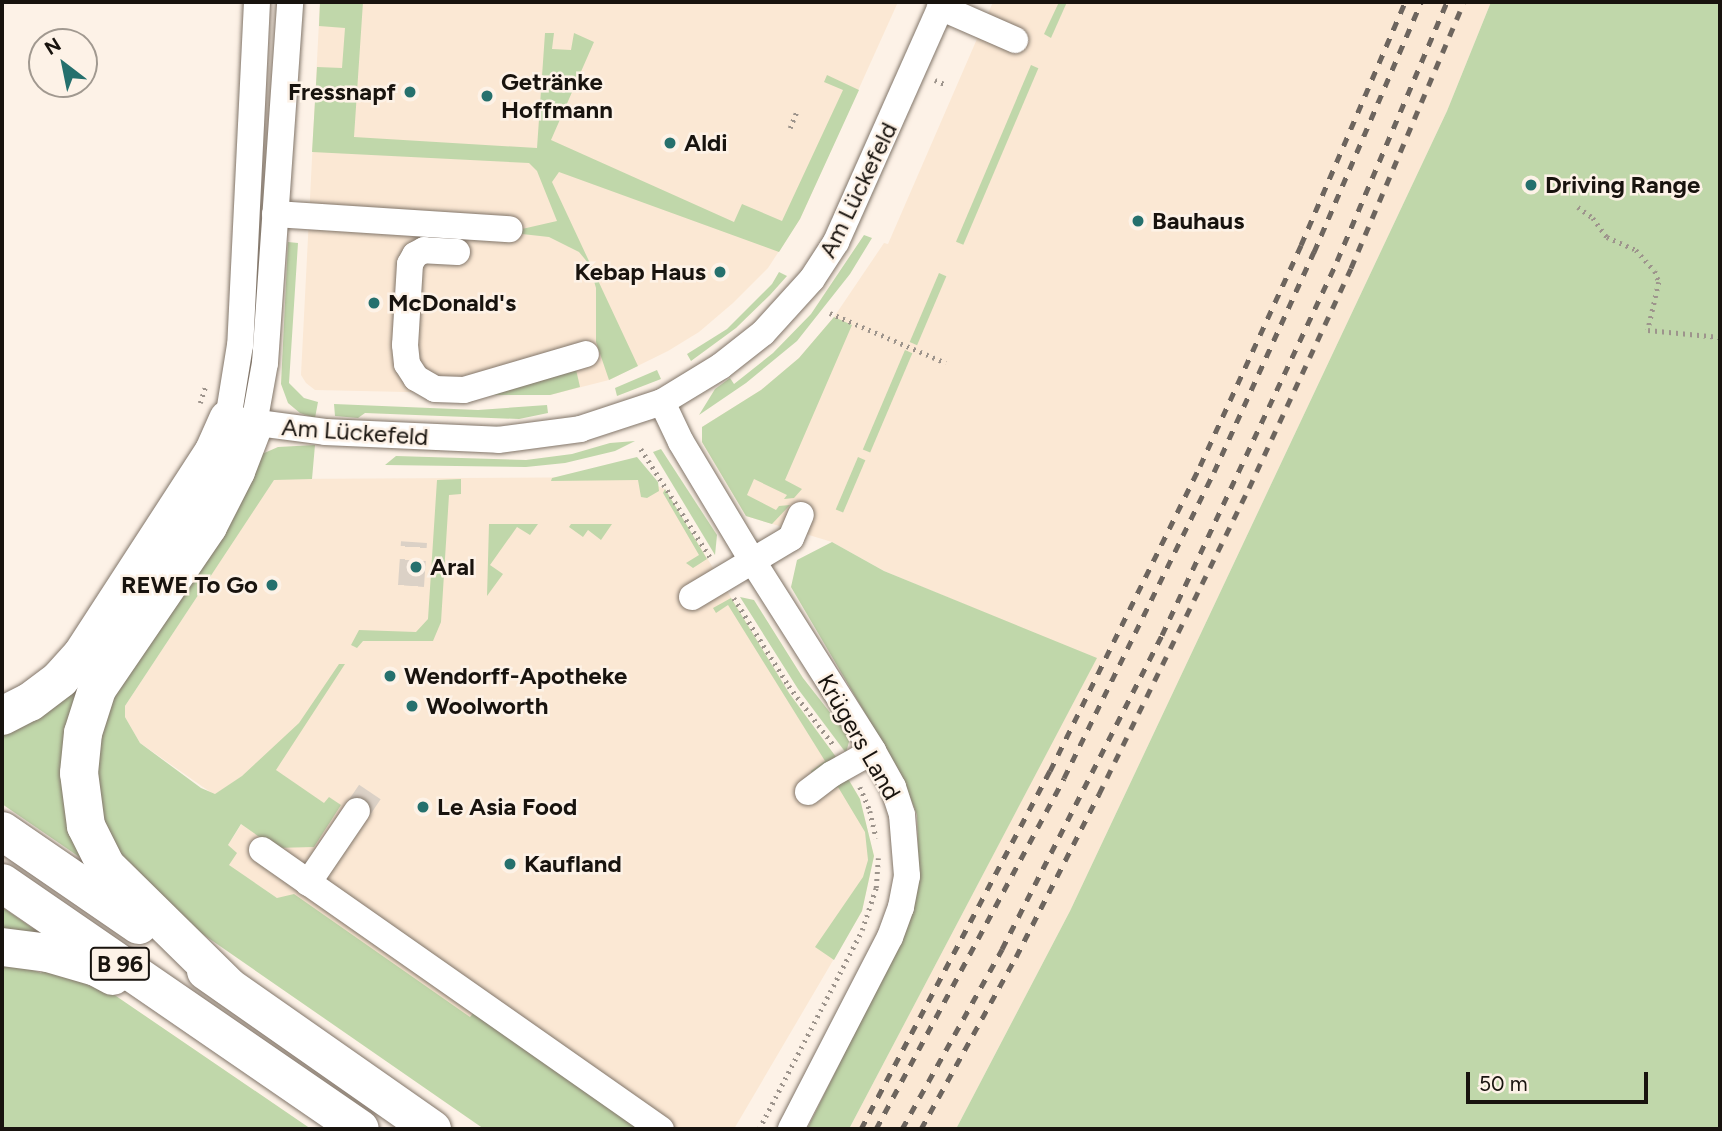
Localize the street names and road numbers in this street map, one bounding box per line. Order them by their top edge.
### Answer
street label: Am Lückefeld [813,118,903,262]
street label: Am Lückefeld [281,413,429,451]
street label: Krügers Land [811,669,907,805]
road number: B 96 [88,945,152,984]

